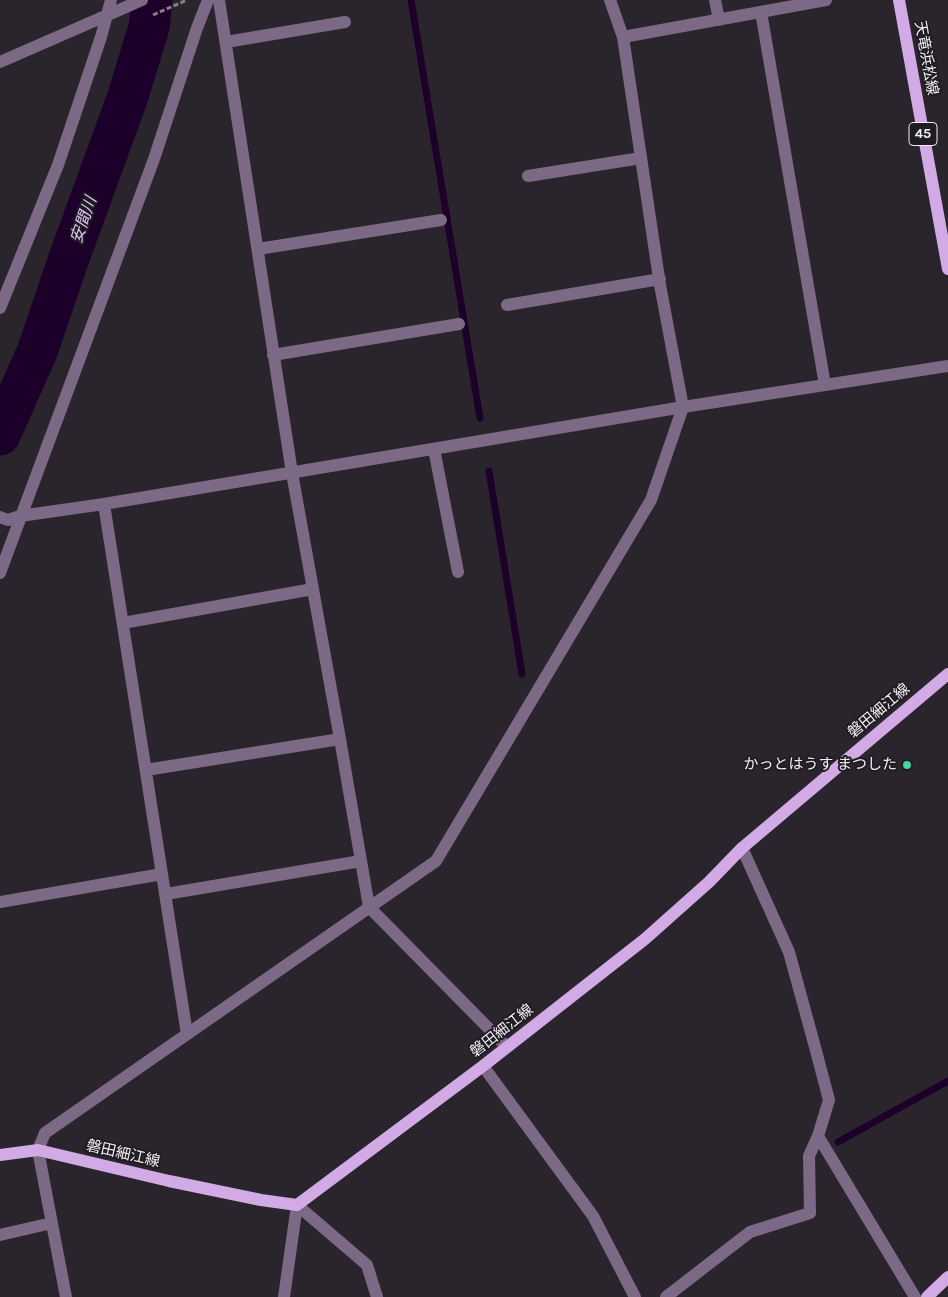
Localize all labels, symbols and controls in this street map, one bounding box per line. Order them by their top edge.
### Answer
street label: 天竜浜松線 [911,20,941,96]
road number: 45 [909,122,937,146]
water label: 安間川 [67,194,101,246]
street label: 磐田細江線 [844,680,914,742]
place label: かっとはうす まつした [743,756,897,774]
marker: かっとはうす まつした [901,759,913,771]
street label: 磐田細江線 [467,1001,537,1061]
street label: 磐田細江線 [84,1137,162,1171]

